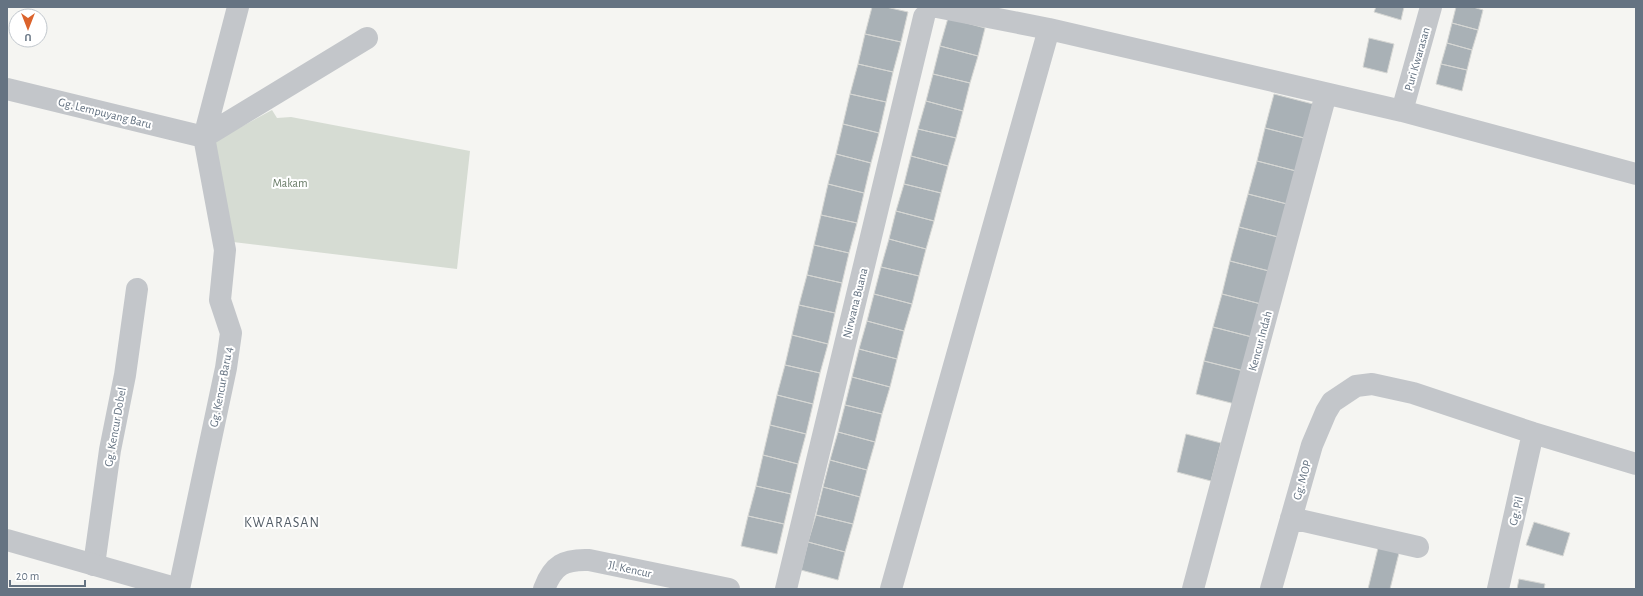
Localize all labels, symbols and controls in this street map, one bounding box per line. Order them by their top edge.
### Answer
north arrow [8,8,48,48]
street label: Puri Kwarasan [1402,26,1432,92]
text: U [24,32,32,43]
street label: Gg. Lempuyang Baru [57,96,153,131]
park label: Makam [272,177,308,189]
street label: Nirwana Buana [840,266,870,339]
street label: Kencur Indah [1246,310,1274,372]
street label: Gg. Kencur Baru 4 [207,346,235,428]
street label: Gg. Kencur Dobel [102,386,128,468]
street label: Gg. MOP [1291,459,1313,501]
street label: Gg. Pil [1507,495,1525,527]
district label: KWARASAN [244,516,320,530]
street label: Jl. Kencur [607,559,653,579]
scale bar [10,562,85,588]
text: 20 m [16,570,39,582]

